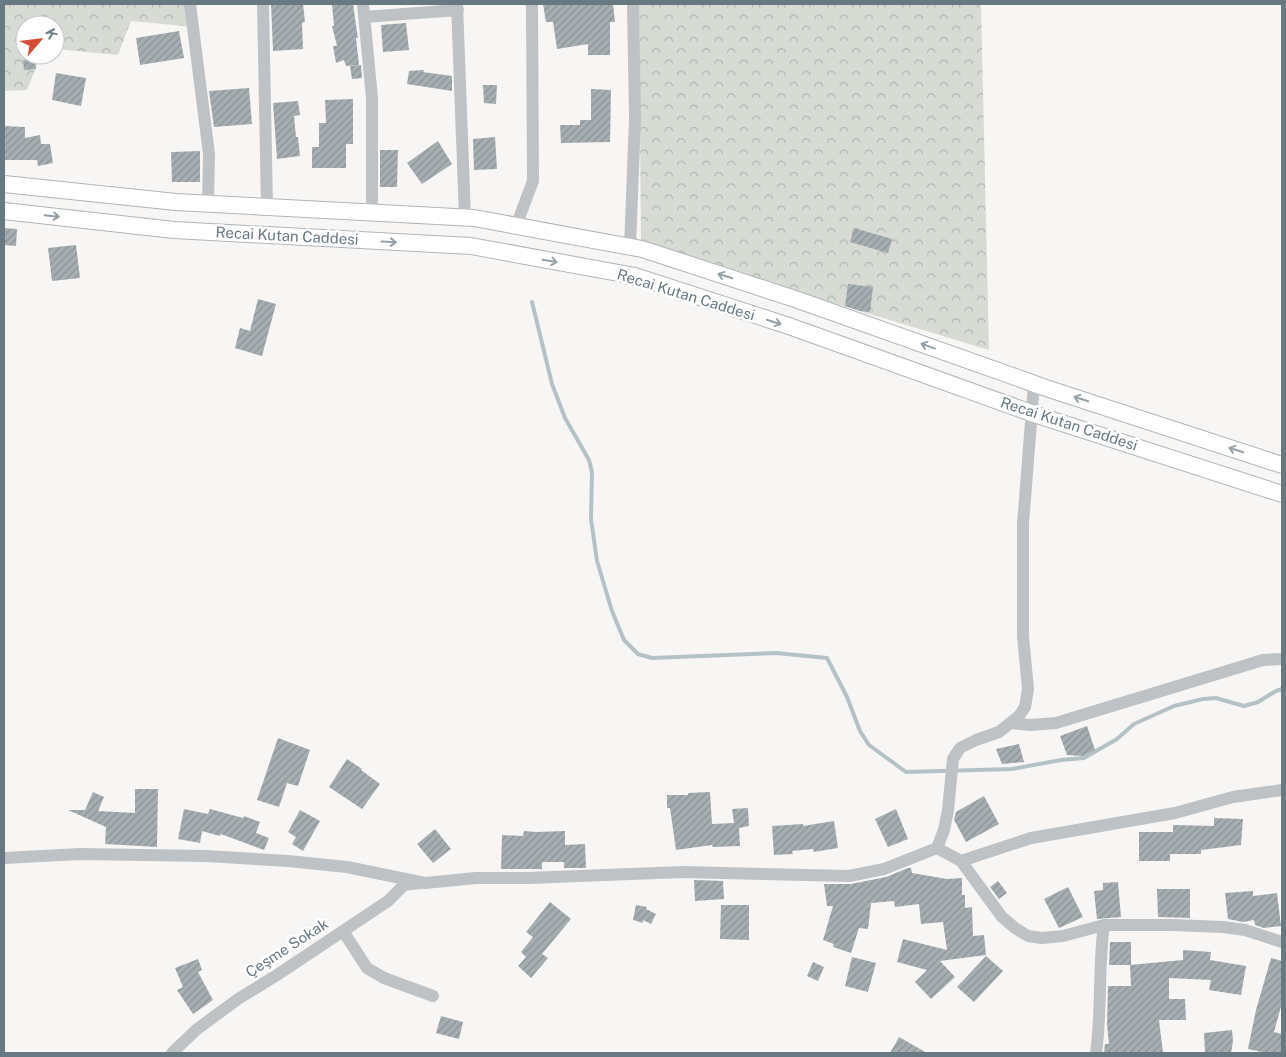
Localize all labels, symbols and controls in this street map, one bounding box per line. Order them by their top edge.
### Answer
north arrow [15,15,65,65]
text: K [42,26,61,42]
one-way arrow [44,211,60,221]
street label: Recai Kutan Caddesi [215,223,359,248]
one-way arrow [380,237,396,246]
one-way arrow [541,256,557,266]
street label: Recai Kutan Caddesi [615,265,757,324]
one-way arrow [717,271,733,280]
one-way arrow [765,317,781,327]
one-way arrow [921,341,936,350]
street label: Recai Kutan Caddesi [998,393,1140,454]
one-way arrow [1074,394,1090,404]
one-way arrow [1228,444,1244,454]
street label: Çeşme Sokak [242,915,331,981]

